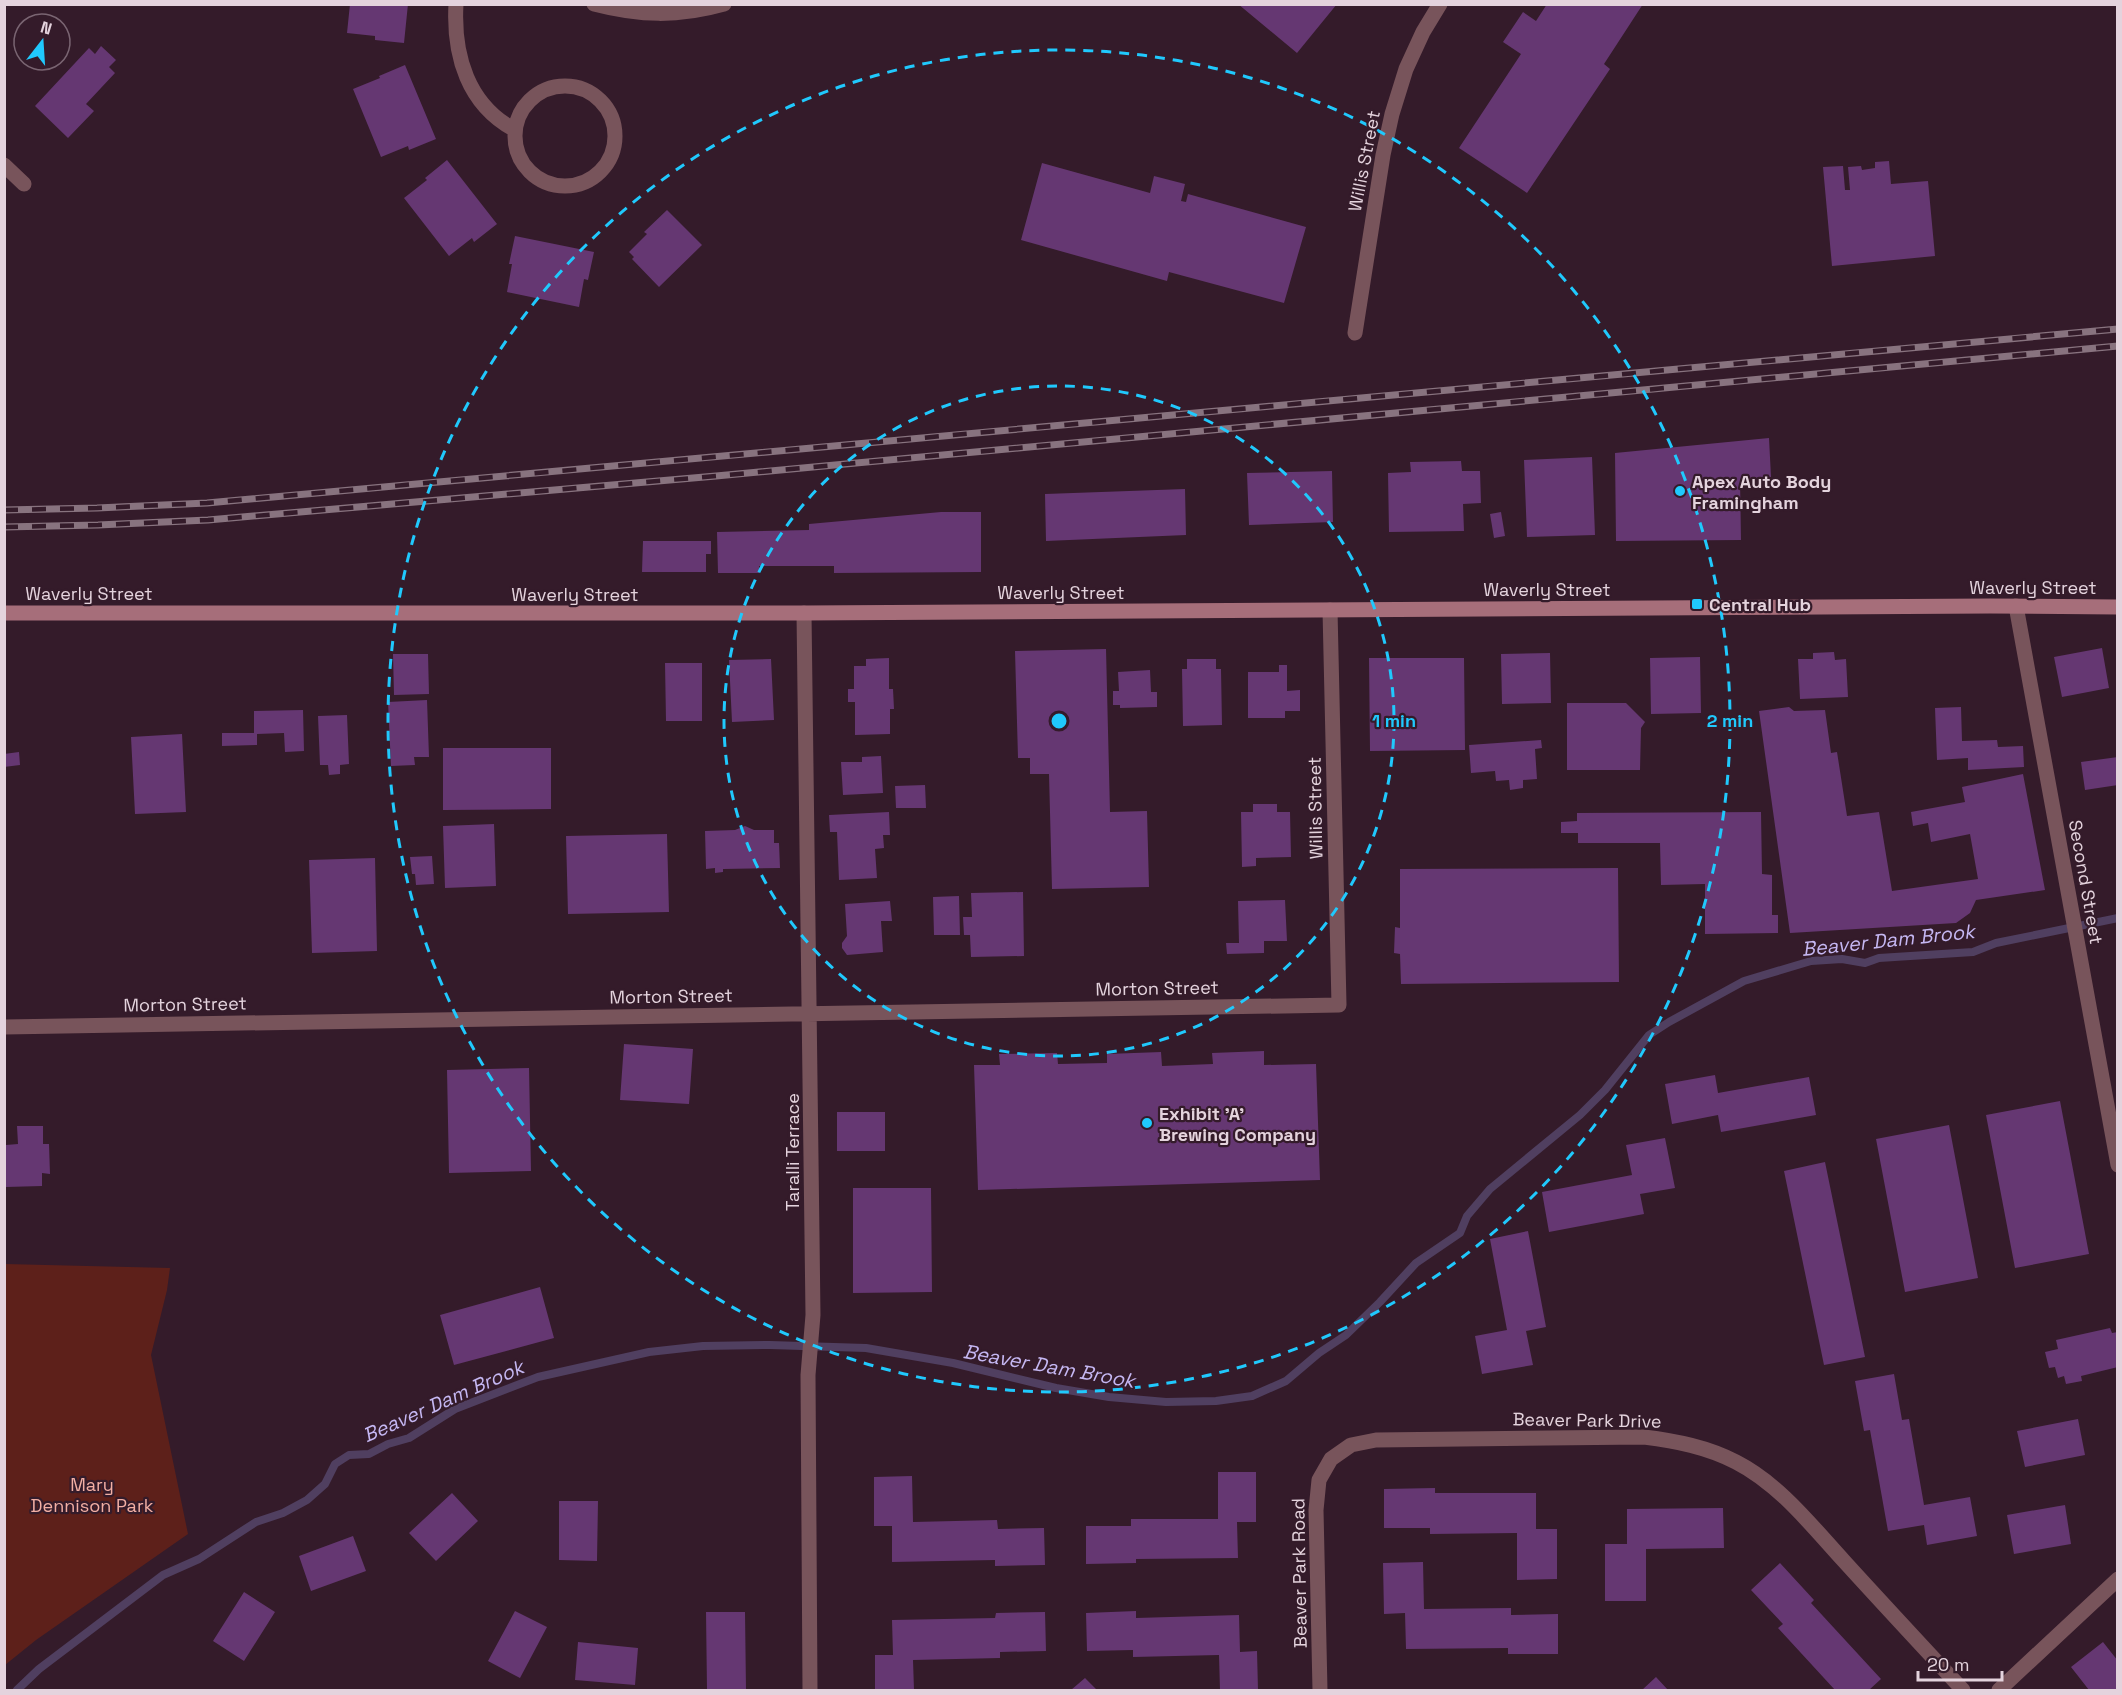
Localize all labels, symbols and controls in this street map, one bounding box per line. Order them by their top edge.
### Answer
north arrow [12,12,72,72]
text: N [38,17,54,40]
street label: Willis Street [1343,108,1385,214]
place label: Apex Auto Body Framingham [1692,470,1831,514]
marker: Apex Auto Body Framingham [1673,484,1687,498]
street label: Waverly Street [1969,576,2097,599]
street label: Waverly Street [1483,578,1611,601]
street label: Waverly Street [997,581,1125,604]
street label: Waverly Street [25,582,153,605]
street label: Waverly Street [511,583,639,606]
place label: Central Hub [1709,593,1811,616]
marker: Central Hub [1690,597,1704,611]
text: 1 min [1372,709,1416,732]
text: 2 min [1707,709,1753,732]
centre of rings [1049,711,1069,731]
street label: Willis Street [1303,757,1327,859]
street label: Second Street [2064,818,2108,946]
water label: Beaver Dam Brook [1800,918,1978,962]
street label: Morton Street [1095,975,1219,1001]
street label: Morton Street [609,983,733,1009]
street label: Morton Street [123,991,247,1017]
street label: Taralli Terrace [781,1093,804,1211]
place label: Exhibit 'A' Brewing Company [1159,1102,1316,1146]
marker: Exhibit 'A' Brewing Company [1140,1116,1154,1130]
water label: Beaver Dam Brook [961,1338,1139,1394]
water label: Beaver Dam Brook [358,1353,530,1448]
street label: Beaver Park Drive [1512,1407,1662,1433]
park label: Mary Dennison Park [31,1473,154,1517]
street label: Beaver Park Road [1286,1498,1312,1648]
scale bar [1918,1644,2002,1682]
text: 20 m [1927,1653,1970,1676]

